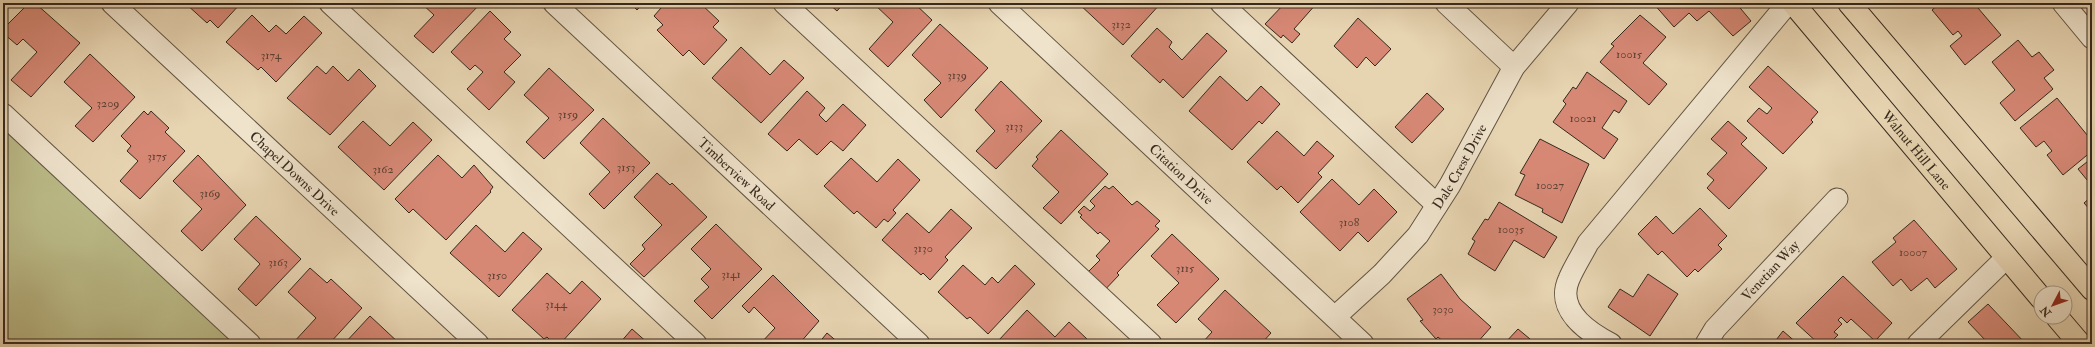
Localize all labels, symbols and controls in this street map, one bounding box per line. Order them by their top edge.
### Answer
house number: 3132 [1111,17,1131,32]
house number: 10015 [1616,47,1643,62]
house number: 3174 [261,48,282,63]
house number: 3139 [947,68,967,83]
house number: 3209 [97,96,120,111]
street label: Walnut Hill Lane [1878,106,1955,193]
house number: 3159 [558,107,578,122]
house number: 10021 [1570,111,1596,126]
house number: 3133 [1005,119,1023,134]
street label: Dale Crest Drive [1428,121,1490,212]
street label: Chapel Downs Drive [246,127,343,219]
street label: Timberview Road [695,134,779,214]
street label: Citation Drive [1146,140,1217,208]
house number: 3175 [147,149,168,164]
house number: 3153 [617,160,635,175]
house number: 3162 [373,162,393,177]
house number: 10027 [1536,178,1565,193]
house number: 3169 [199,186,221,201]
house number: 3108 [1339,215,1360,230]
house number: 10035 [1498,222,1525,237]
street label: Venetian Way [1738,236,1804,304]
house number: 3130 [913,241,933,256]
house number: 10007 [1899,245,1928,260]
house number: 3163 [268,255,288,270]
house number: 3115 [1176,261,1195,276]
house number: 3141 [721,267,741,282]
house number: 3150 [487,268,507,283]
north arrow [2033,285,2073,325]
house number: 3144 [545,297,567,312]
house number: 3030 [1432,302,1454,317]
text: N [2037,302,2055,320]

